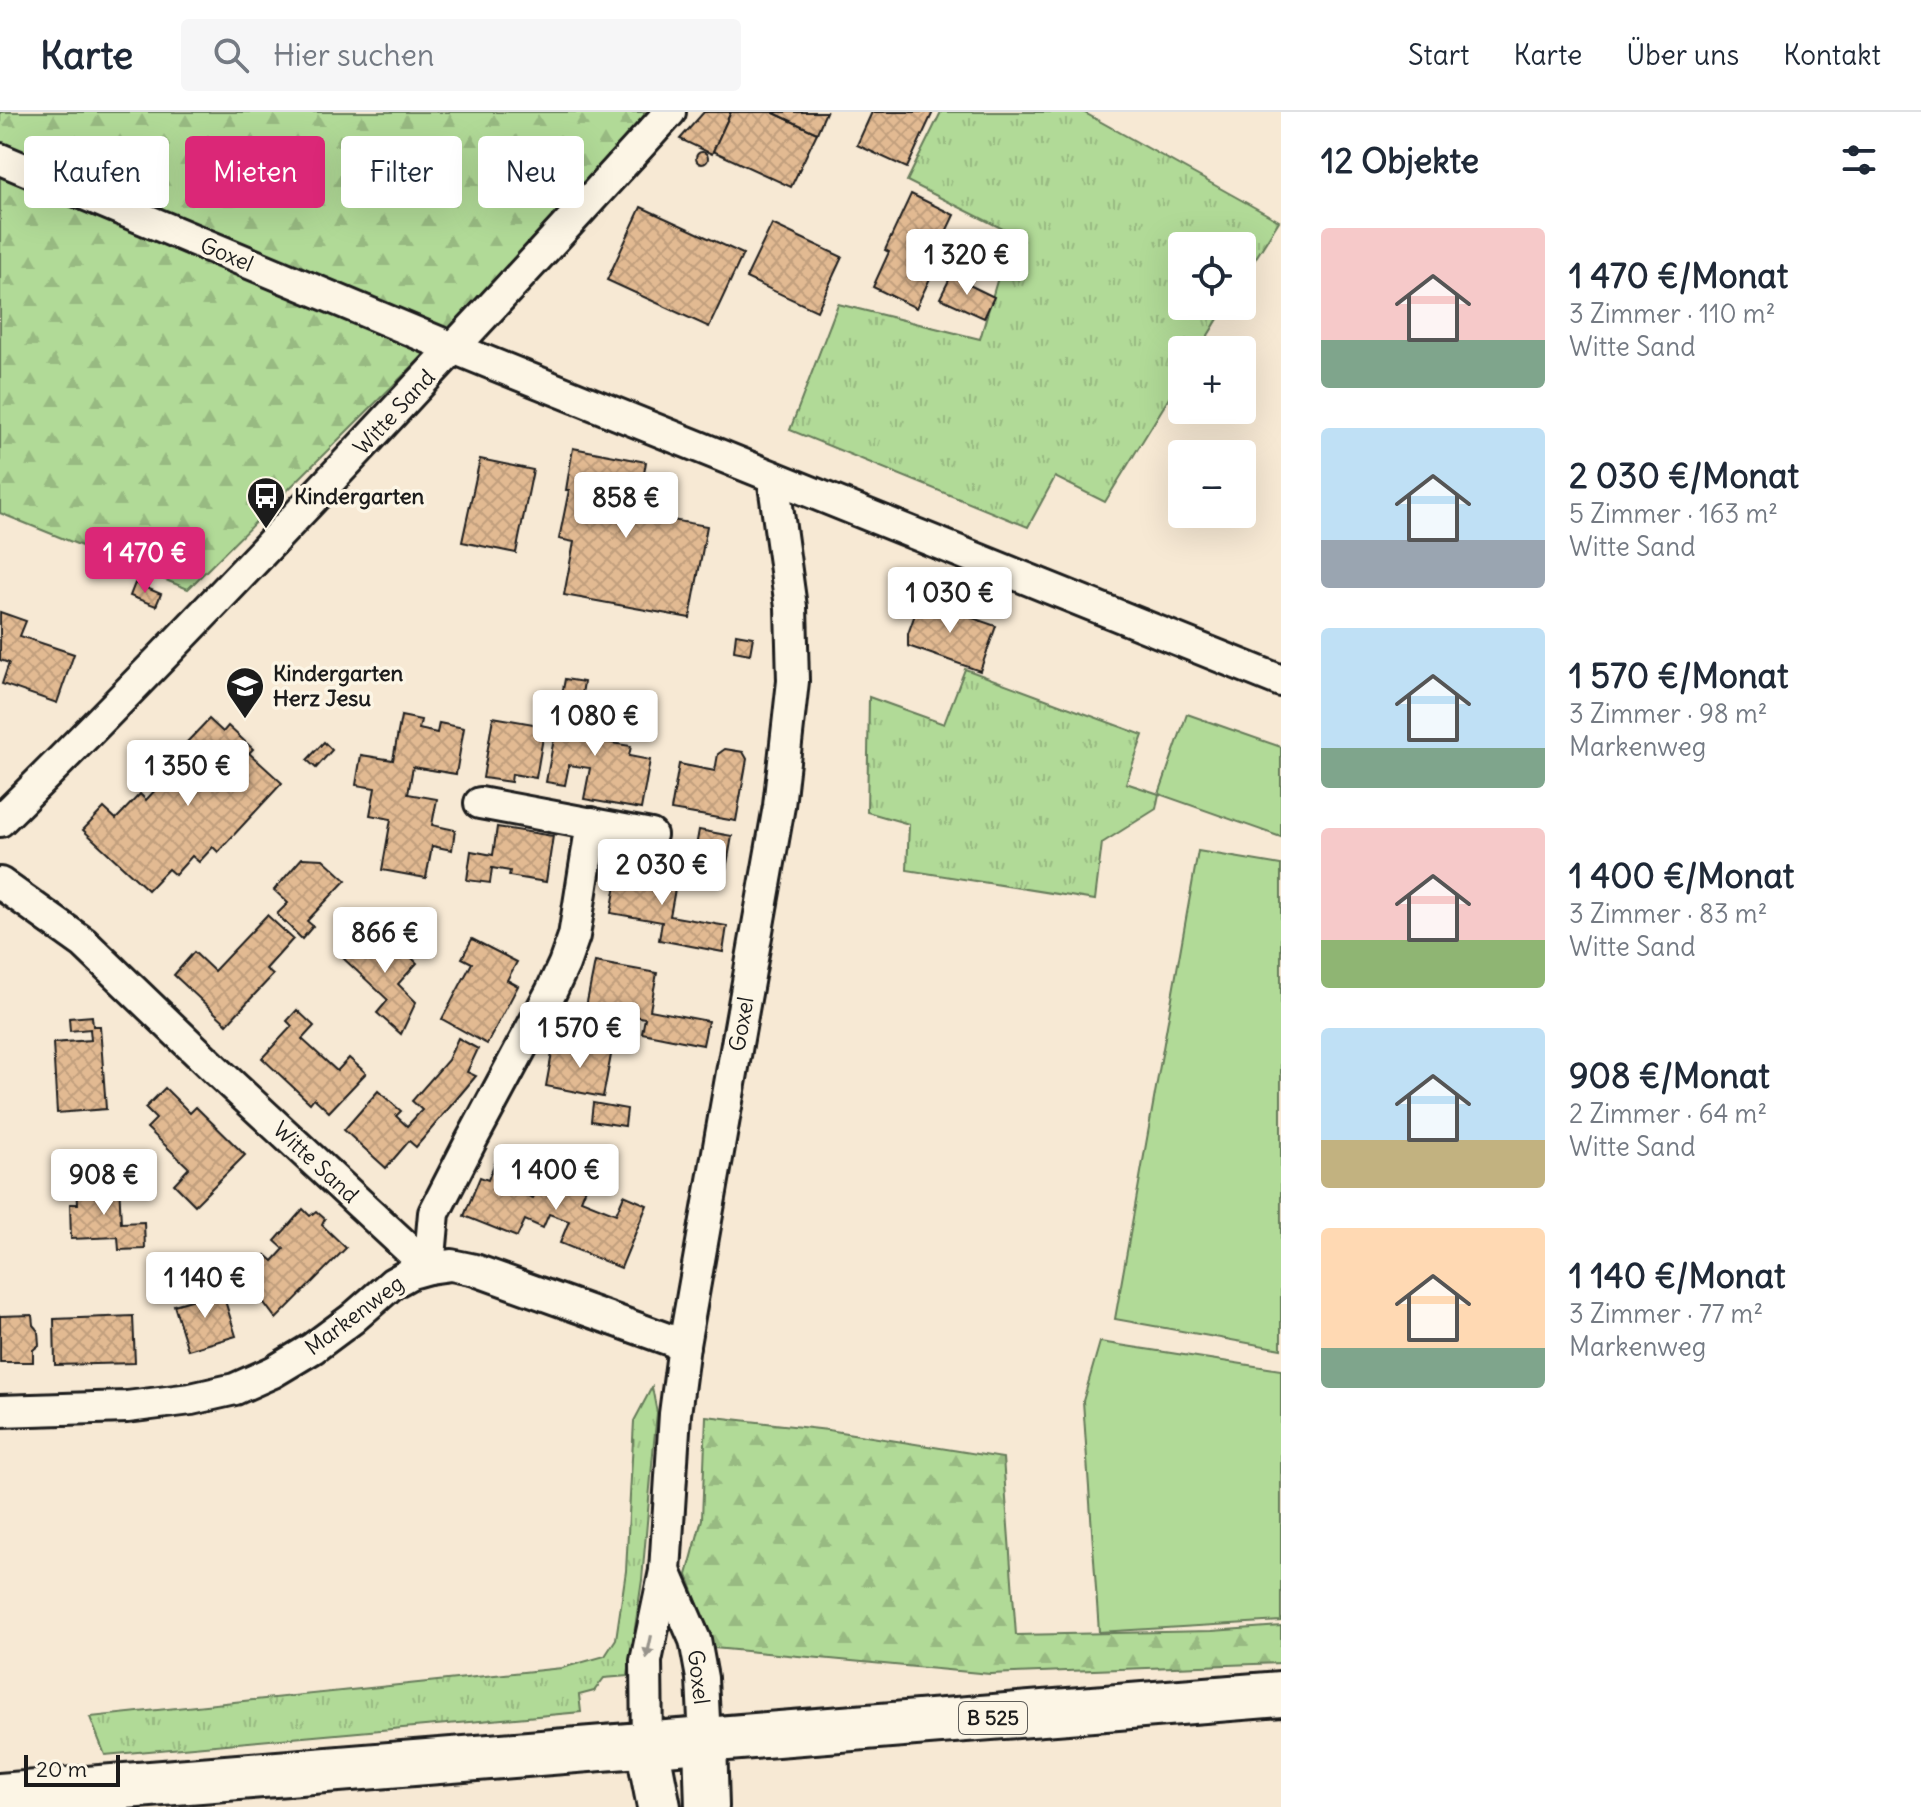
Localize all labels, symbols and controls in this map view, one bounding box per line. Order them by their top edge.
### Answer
search box [181,19,741,91]
text: Karte [40,32,133,79]
icon: search [209,33,253,77]
text: Hier suchen [273,36,434,74]
text: Start [1408,37,1470,73]
text: Karte [1514,37,1582,73]
text: Über uns [1626,37,1739,73]
text: Kontakt [1783,37,1881,73]
chip: Kaufen [24,136,169,208]
chip: Mieten [185,136,325,208]
chip: Filter [341,136,462,208]
chip: Neu [478,136,584,208]
icon: filters [1837,138,1881,182]
text: 12 Objekte [1321,139,1479,182]
pin: 1 320 € [893,229,1041,297]
street label: Goxel [196,230,258,278]
map controls [1168,232,1256,528]
button: locate [1168,232,1256,320]
text: 1 320 € [924,238,1010,271]
text: 1 470 €/Monat [1569,254,1788,297]
icon: home [1385,260,1481,356]
text: 3 Zimmer · 110 m² [1569,297,1775,330]
text: Witte Sand [1569,330,1696,363]
button: + [1168,336,1256,424]
street label: Witte Sand [347,363,441,461]
button: − [1168,440,1256,528]
text: 2 030 €/Monat [1569,454,1799,497]
icon: home [1385,460,1481,556]
pin: 858 € [570,472,682,540]
bus stop icon: Kindergarten [245,475,287,530]
text: 858 € [592,481,660,514]
place label: Kindergarten [294,482,425,510]
text: 5 Zimmer · 163 m² [1569,497,1778,530]
pin: 1 470 € [71,527,219,595]
text: Witte Sand [1569,530,1696,563]
text: 1 470 € [103,536,187,569]
pin: 1 030 € [876,567,1024,635]
text: 1 030 € [906,576,994,609]
text: 1 570 €/Monat [1569,654,1788,697]
place label: Kindergarten Herz Jesu [273,659,404,712]
icon: home [1385,660,1481,756]
school or university icon: Kindergarten Herz Jesu [224,665,266,720]
pin: 1 080 € [521,690,669,758]
text: 3 Zimmer · 98 m² [1569,697,1768,730]
text: 1 080 € [551,699,639,732]
text: Markenweg [1569,730,1706,763]
pin: 1 350 € [114,740,262,808]
text: 1 350 € [145,749,231,782]
pin: 2 030 € [588,839,736,907]
text: 2 030 € [616,848,708,881]
text: 1 400 €/Monat [1569,854,1794,897]
icon: home [1385,860,1481,956]
text: 3 Zimmer · 83 m² [1569,897,1767,930]
pin: 866 € [329,907,441,975]
text: 866 € [351,916,419,949]
text: Witte Sand [1569,930,1696,963]
street label: Goxel [722,995,760,1053]
pin: 1 570 € [506,1002,654,1070]
text: 1 570 € [538,1011,622,1044]
text: 908 €/Monat [1569,1054,1770,1097]
icon: home [1385,1060,1481,1156]
text: 2 Zimmer · 64 m² [1569,1097,1767,1130]
street label: Witte Sand [267,1115,365,1209]
text: Witte Sand [1569,1130,1696,1163]
pin: 1 400 € [482,1144,630,1212]
pin: 908 € [48,1149,160,1217]
text: 1 400 € [512,1153,600,1186]
text: 908 € [69,1158,139,1191]
pin: 1 140 € [131,1252,279,1320]
text: 1 140 €/Monat [1569,1254,1785,1297]
icon: home [1385,1260,1481,1356]
text: 1 140 € [164,1261,246,1294]
street label: Markenweg [299,1269,409,1361]
text: 3 Zimmer · 77 m² [1569,1297,1763,1330]
text: Markenweg [1569,1330,1706,1363]
one-way arrow [642,1635,655,1660]
street label: Goxel [682,1648,716,1706]
road number: B 525 [959,1702,1027,1734]
scale bar [24,1751,120,1787]
text: 20 m [36,1755,87,1783]

